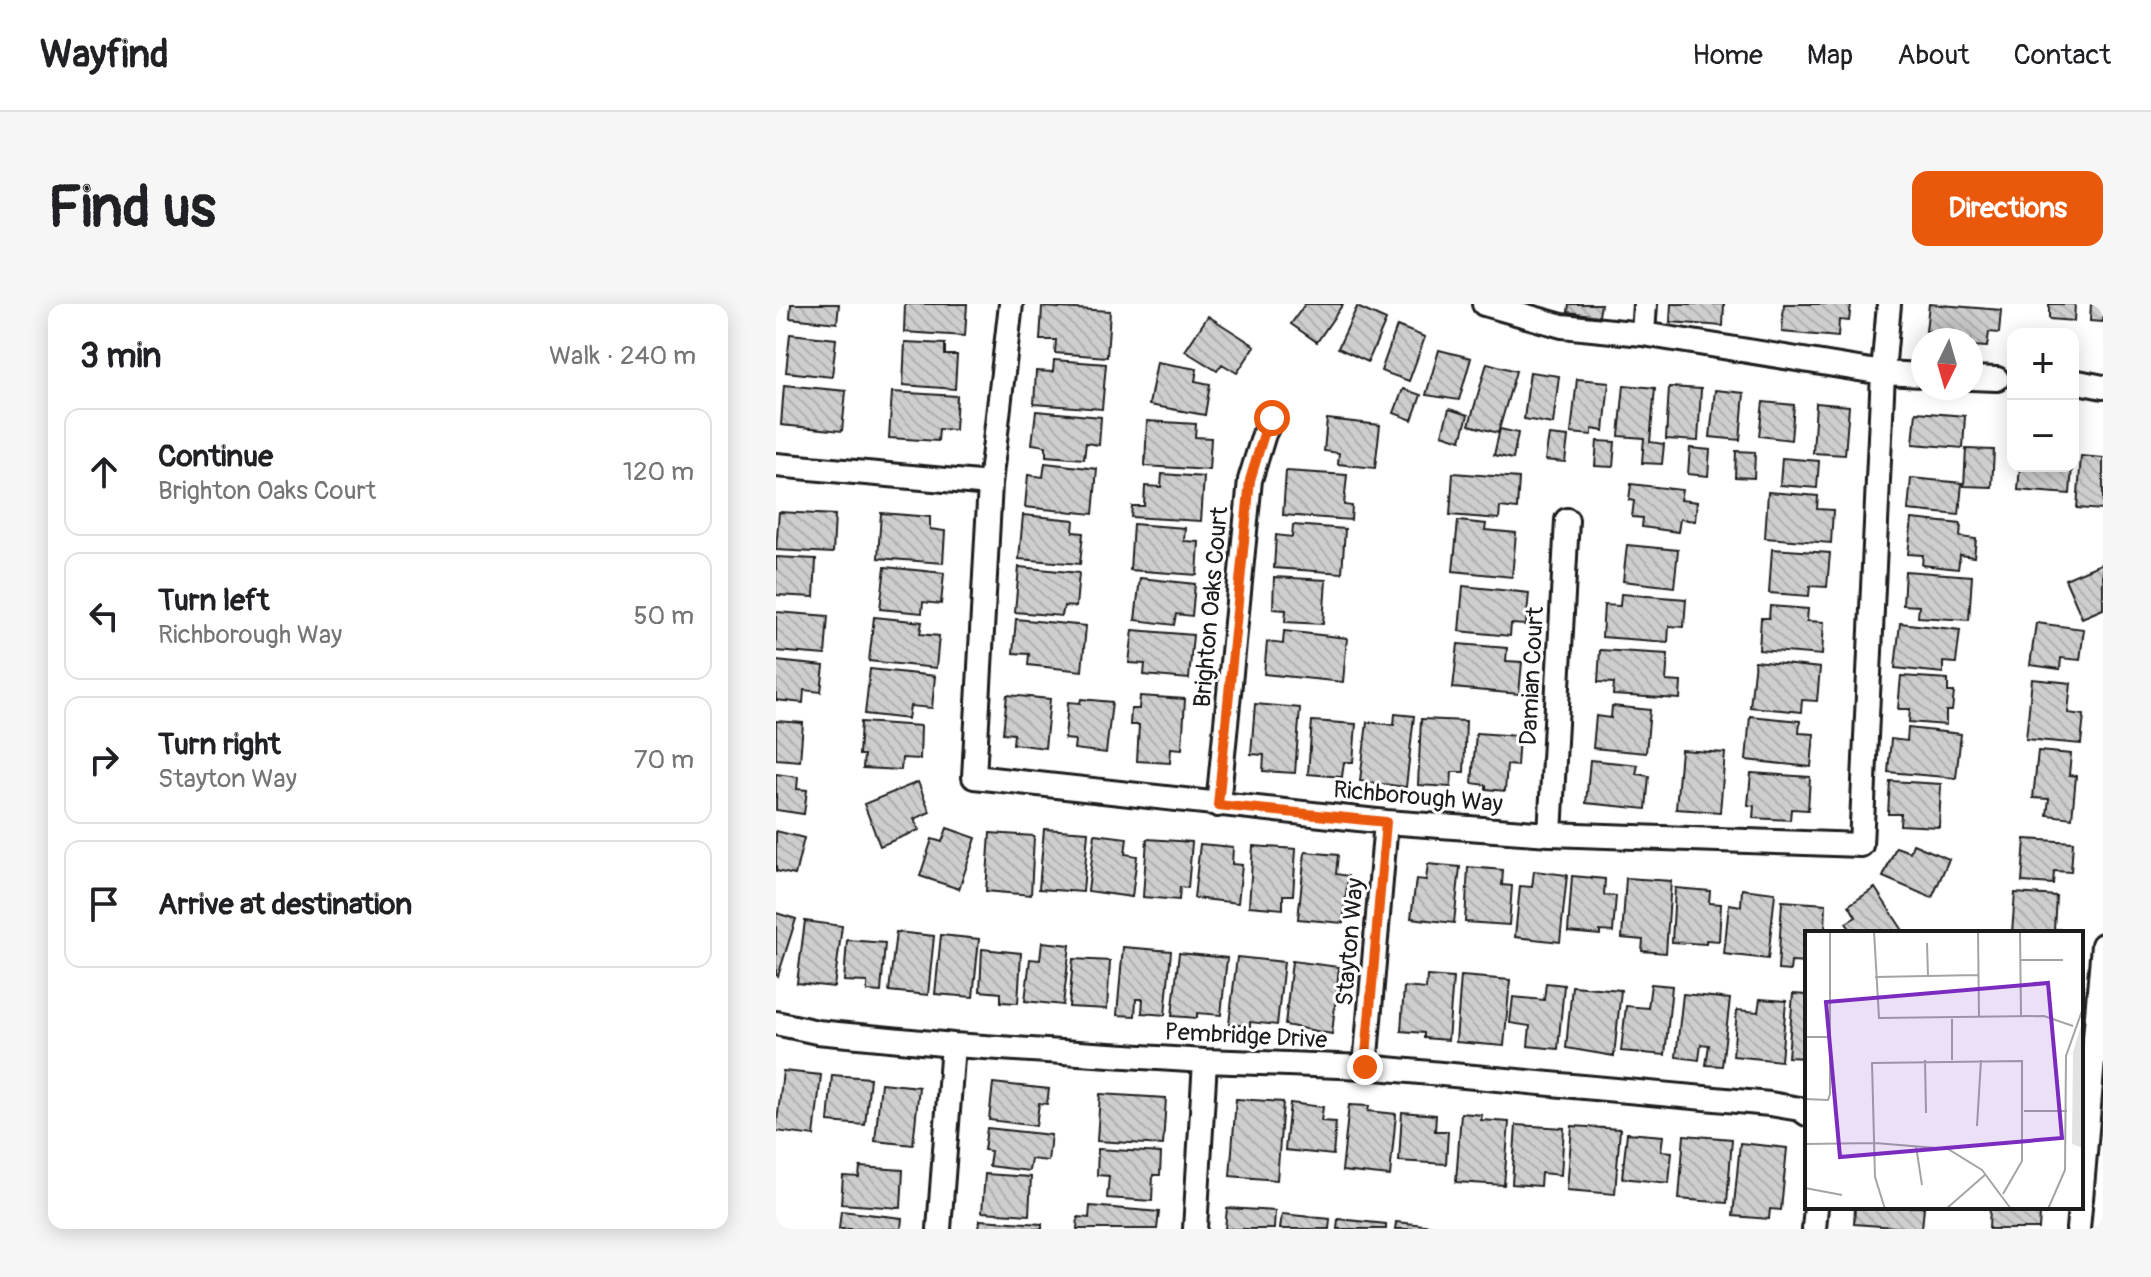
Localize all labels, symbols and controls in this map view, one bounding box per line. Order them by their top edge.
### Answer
text: Wayfind [40,31,169,79]
text: Home [1692,38,1763,73]
text: Map [1807,38,1853,73]
text: About [1897,38,1970,73]
text: Contact [2014,38,2111,73]
button: Directions [1912,171,2103,246]
text: Find us [48,174,216,243]
north arrow [1911,328,1983,400]
map controls [2007,328,2079,472]
button: + [2007,328,2079,400]
text: 3 min [80,335,162,378]
text: Walk · 240 m [549,340,696,372]
route start [1254,400,1290,436]
button: − [2007,400,2079,472]
text: Continue [158,438,273,475]
icon: ahead [82,450,126,494]
text: 120 m [623,456,694,488]
text: Brighton Oaks Court [158,475,376,507]
street label: Brighton Oaks Court [1188,505,1234,709]
text: Turn left [158,582,269,619]
icon: left [82,594,126,638]
text: 50 m [633,600,694,632]
street label: Damian Court [1514,606,1550,746]
text: Richborough Way [158,619,342,651]
text: Turn right [158,726,281,763]
icon: right [82,738,126,782]
text: 70 m [634,744,694,776]
text: Stayton Way [158,763,297,795]
street label: Richborough Way [1332,775,1504,819]
street label: Stayton Way [1330,877,1370,1007]
icon: arrive [82,882,126,926]
text: Arrive at destination [158,886,412,923]
inset map [1805,931,2083,1209]
street label: Pembridge Drive [1164,1017,1328,1055]
route end [1347,1049,1383,1085]

